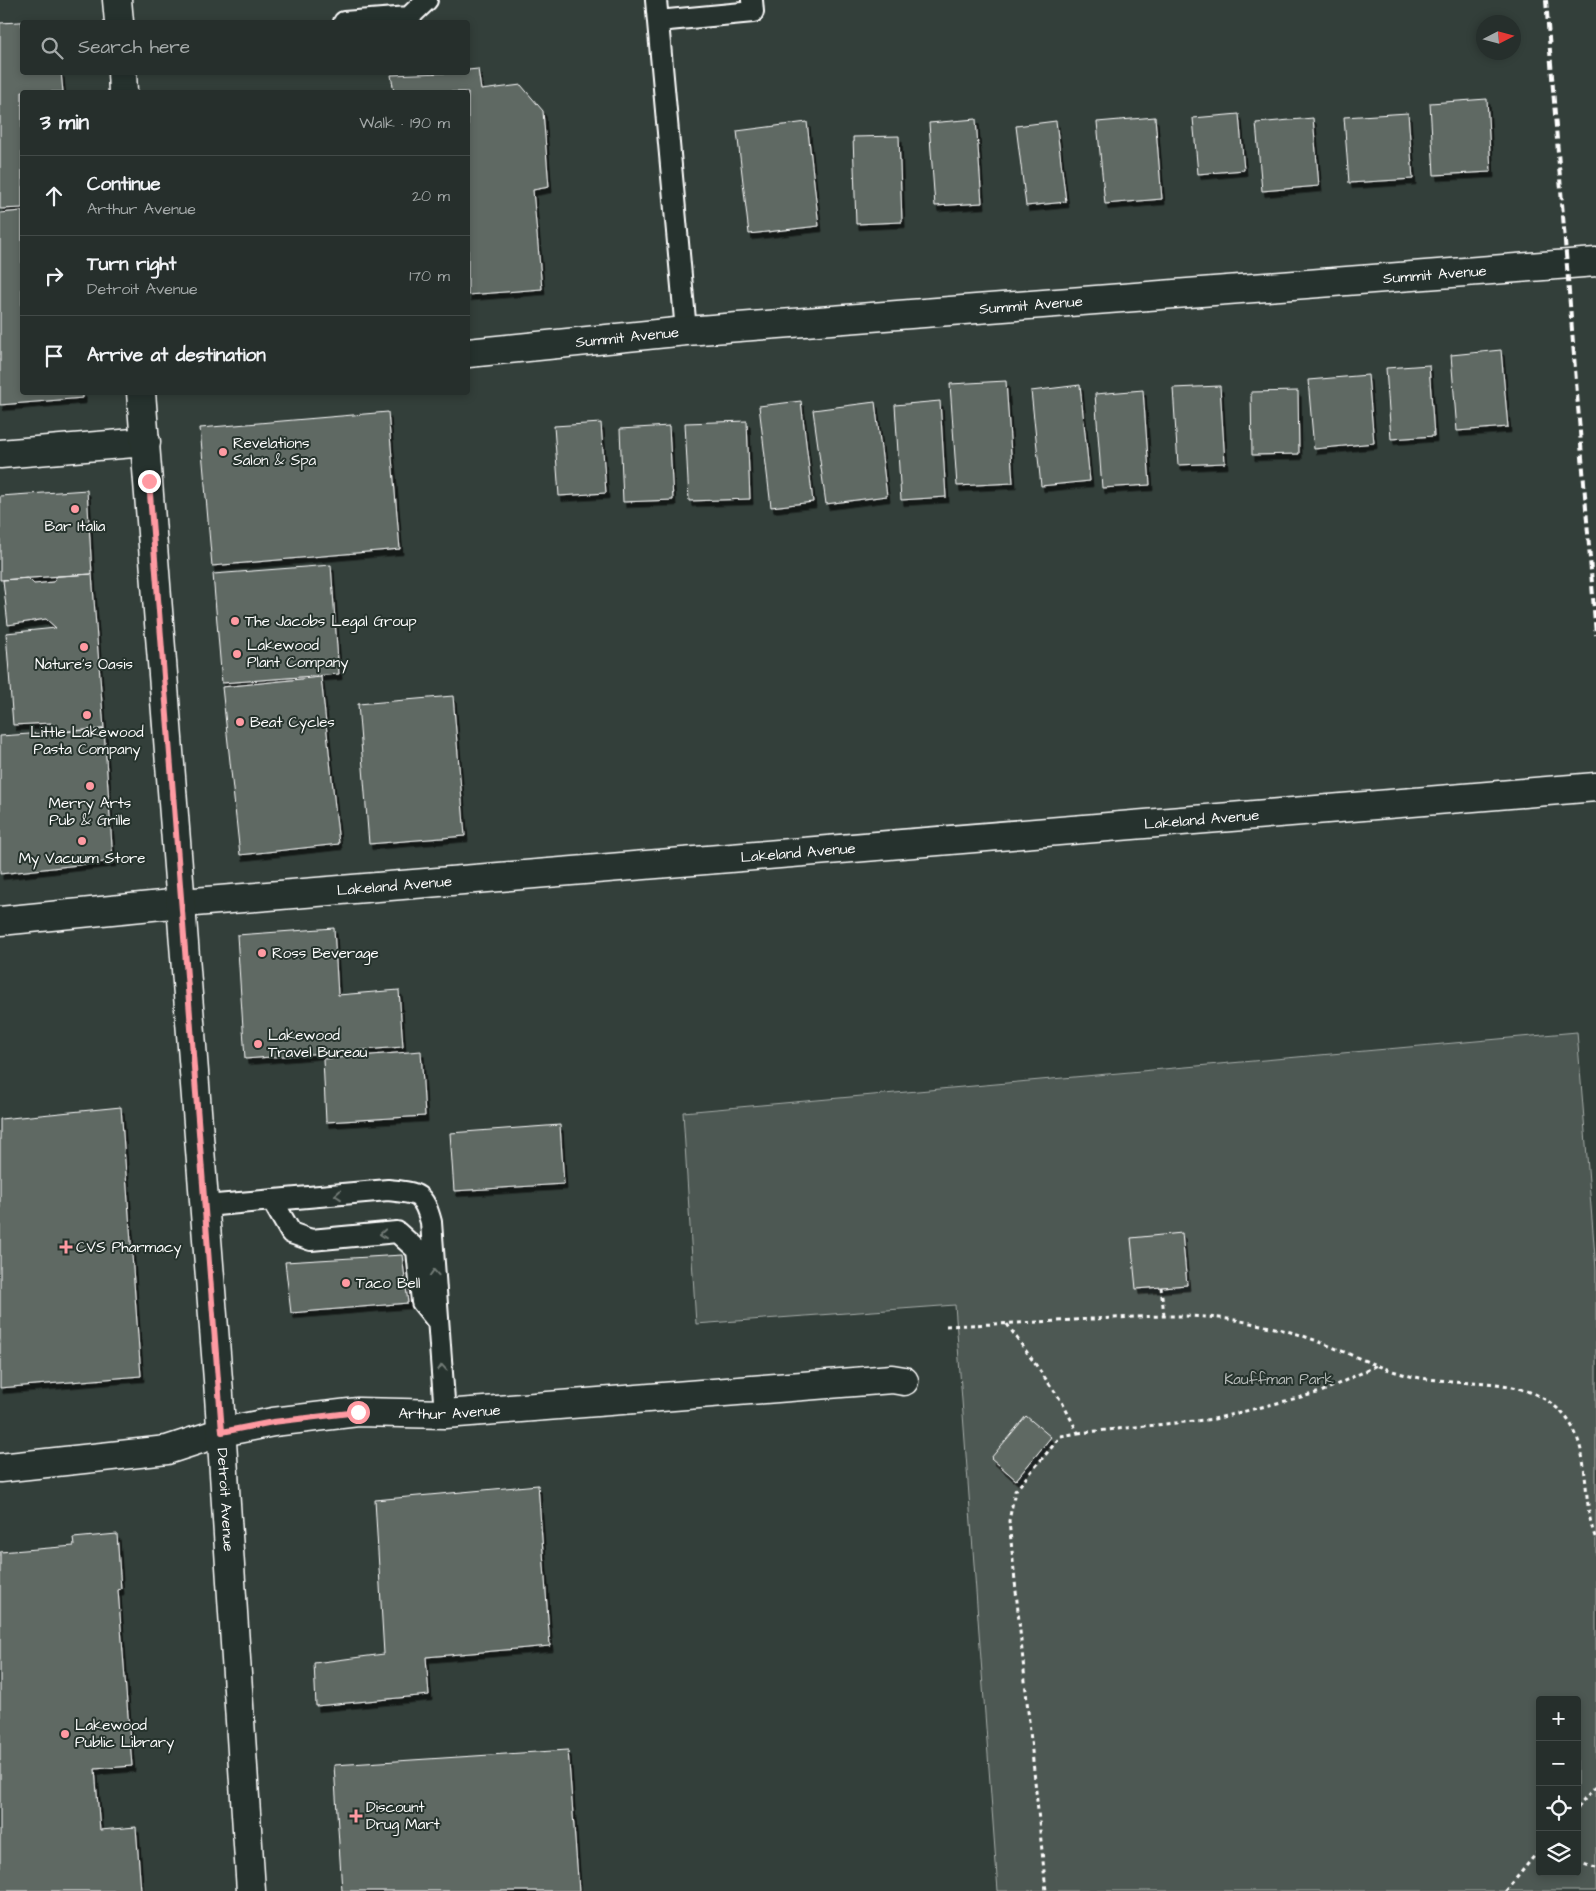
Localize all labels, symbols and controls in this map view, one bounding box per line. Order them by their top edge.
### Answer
north arrow [1476,15,1521,60]
search box [20,20,470,75]
icon: search [38,34,66,62]
text: Search here [78,34,190,61]
text: 3 min [40,108,89,137]
text: Walk · 190 m [359,112,450,134]
text: Continue [87,171,161,198]
icon: ahead [40,182,68,210]
text: 20 m [412,185,450,207]
text: Arthur Avenue [87,198,196,220]
text: Turn right [87,251,176,278]
street label: Summit Avenue [1382,260,1487,289]
icon: right [40,262,68,290]
text: 170 m [409,265,450,287]
text: Detroit Avenue [87,278,198,300]
street label: Summit Avenue [978,291,1083,320]
street label: Summit Avenue [575,322,680,353]
icon: arrive [40,342,68,370]
text: Arrive at destination [87,342,266,369]
place label: Revelations Salon & Spa [233,433,317,471]
marker: Revelations Salon & Spa [217,446,229,458]
route end [138,470,161,493]
marker: Bar Italia [69,503,81,515]
place label: Bar Italia [45,516,106,537]
place label: The Jacobs Legal Group [245,611,417,633]
marker: The Jacobs Legal Group [229,615,241,627]
place label: Lakewood Plant Company [247,635,349,674]
marker: Nature's Oasis [78,641,90,653]
marker: Lakewood Plant Company [231,648,243,660]
place label: Nature's Oasis [35,654,134,675]
marker: Little Lakewood Pasta Company [81,709,93,721]
place label: Beat Cycles [250,712,335,734]
marker: Beat Cycles [234,716,246,728]
place label: Little Lakewood Pasta Company [30,722,144,761]
marker: Merry Arts Pub & Grille [84,780,96,792]
place label: Merry Arts Pub & Grille [49,793,132,831]
street label: Lakeland Avenue [1143,805,1260,835]
marker: My Vacuum Store [76,835,88,847]
street label: Lakeland Avenue [740,838,856,868]
place label: My Vacuum Store [19,848,145,870]
street label: Lakeland Avenue [336,871,453,901]
place label: Ross Beverage [272,943,379,965]
marker: Ross Beverage [256,947,268,959]
place label: Lakewood Travel Bureau [268,1025,368,1063]
marker: Lakewood Travel Bureau [252,1038,264,1050]
one-way arrow [334,1189,342,1200]
one-way arrow [378,1228,386,1239]
place label: CVS Pharmacy [76,1237,182,1259]
marker: CVS Pharmacy [60,1241,72,1253]
one-way arrow [429,1269,440,1277]
place label: Taco Bell [356,1273,420,1294]
marker: Taco Bell [340,1277,352,1289]
one-way arrow [437,1363,448,1371]
park label: Kauffman Park [1224,1369,1334,1390]
street label: Arthur Avenue [398,1400,501,1425]
route start [347,1401,370,1424]
street label: Detroit Avenue [211,1447,239,1552]
map controls [1536,1696,1581,1876]
button: + [1536,1696,1581,1741]
place label: Lakewood Public Library [75,1715,174,1754]
marker: Lakewood Public Library [59,1728,71,1740]
button: − [1536,1741,1581,1786]
button: locate [1536,1786,1581,1831]
place label: Discount Drug Mart [366,1797,440,1836]
marker: Discount Drug Mart [350,1810,362,1822]
button: layers [1536,1831,1581,1876]

